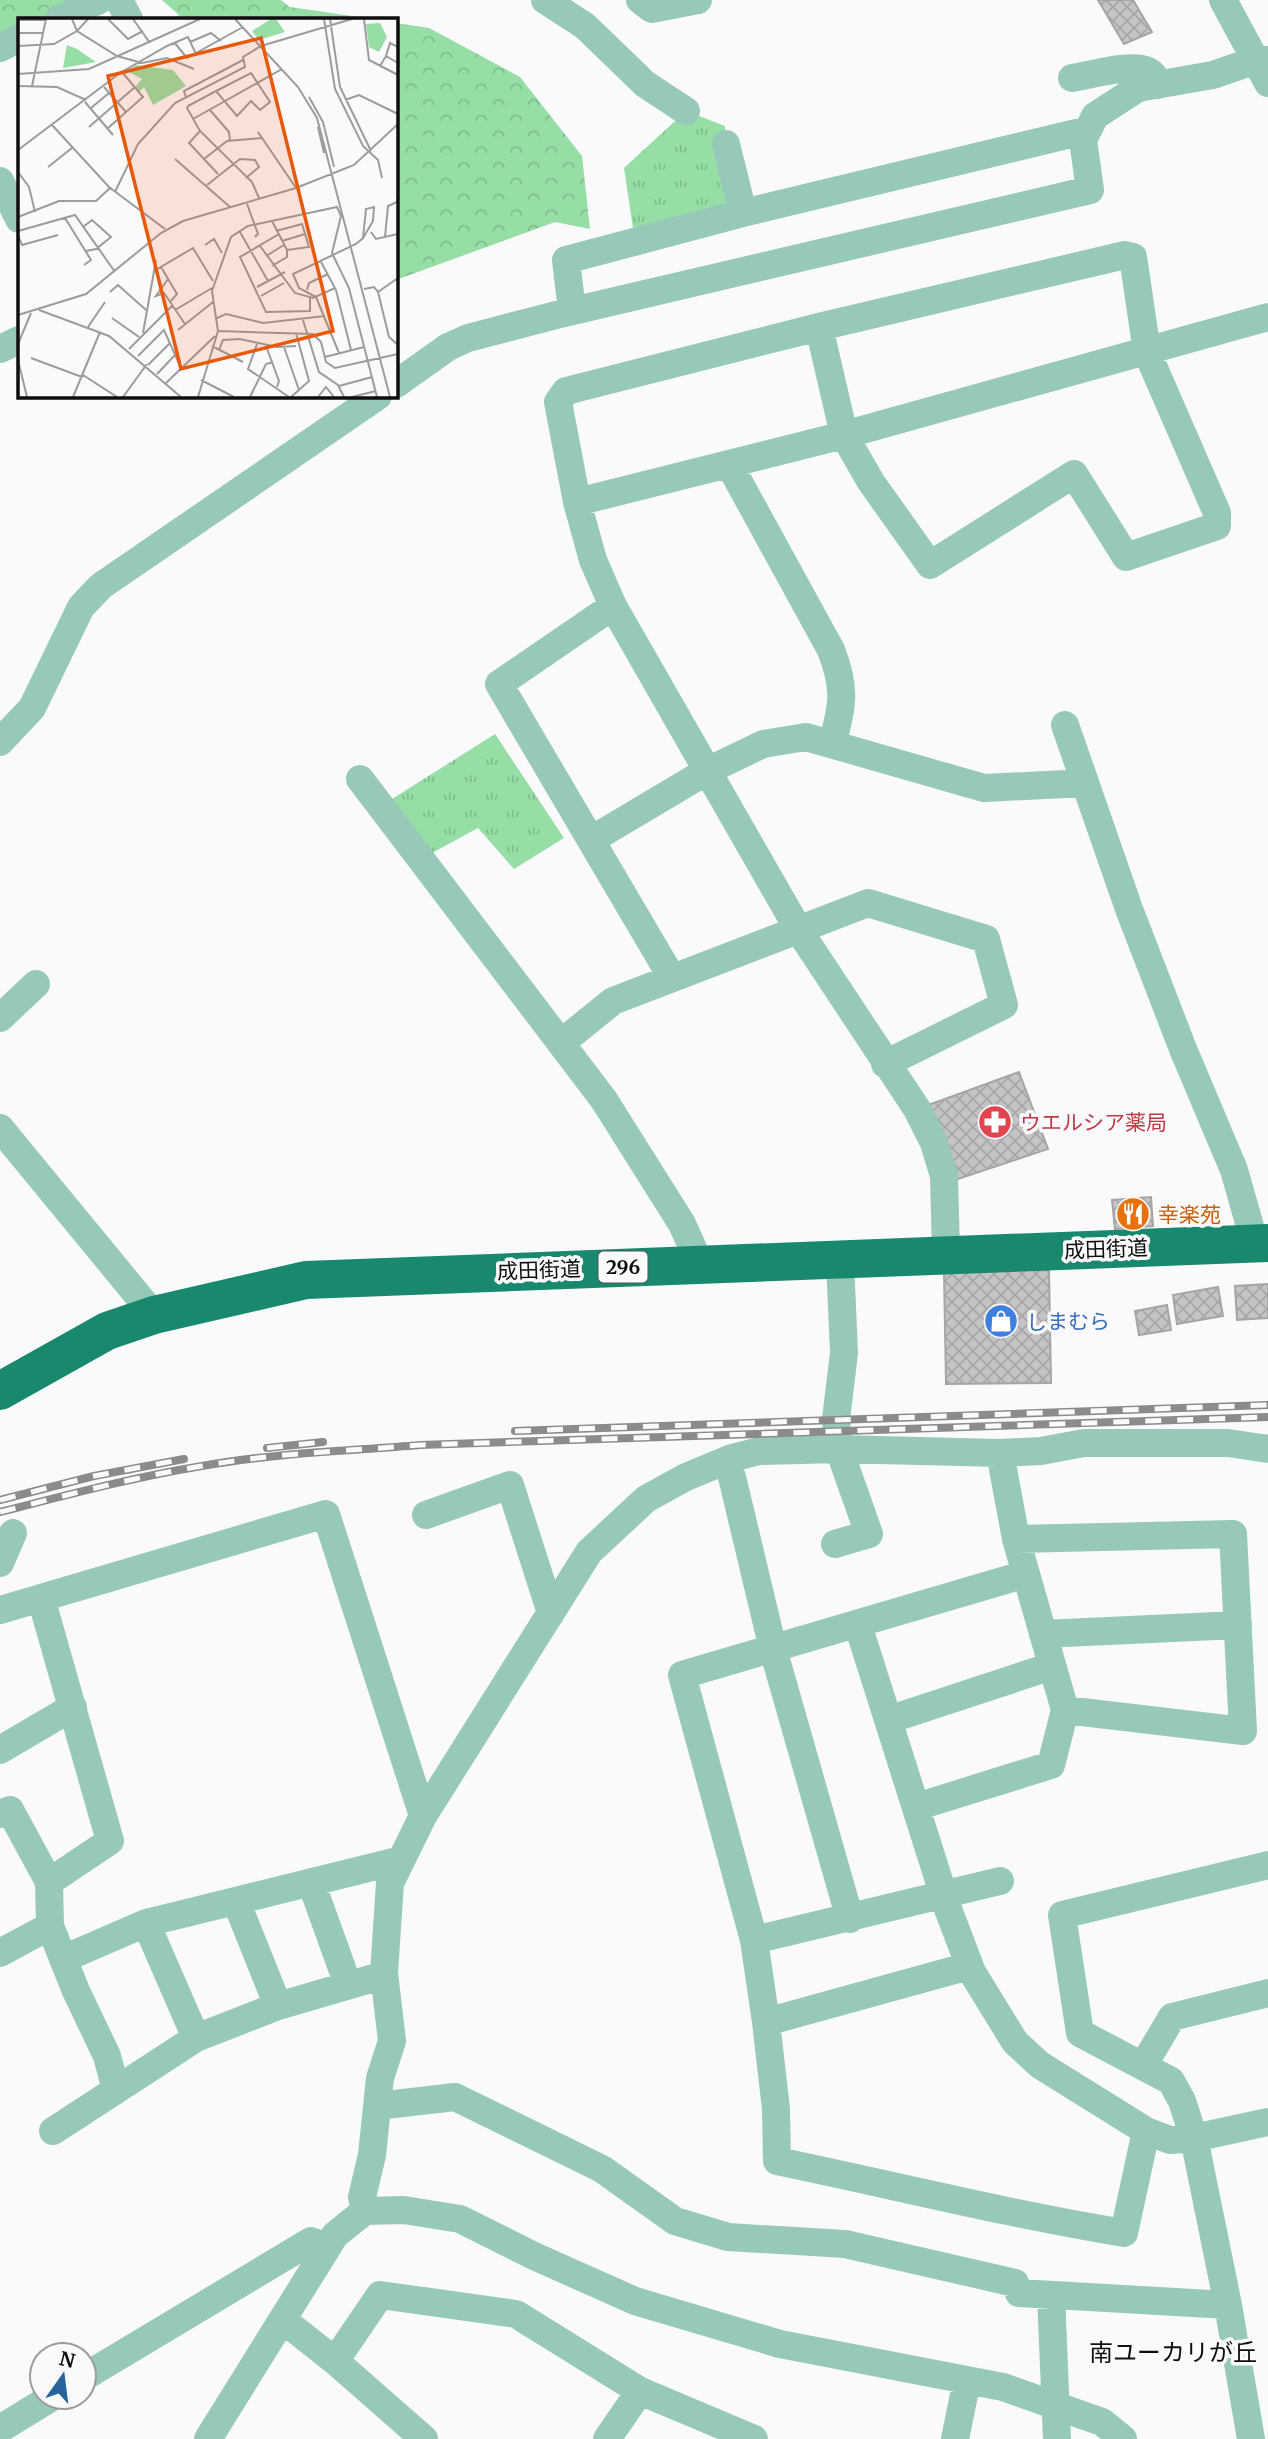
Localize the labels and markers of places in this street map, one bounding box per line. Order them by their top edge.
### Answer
pharmacy icon: ウエルシア薬局 [976,1103,1014,1141]
place label: ウエルシア薬局 [1020,1109,1167,1136]
restaurant icon: 幸楽苑 [1114,1195,1152,1233]
place label: 幸楽苑 [1158,1201,1221,1228]
shop icon: しまむら [982,1302,1020,1340]
place label: しまむら [1026,1308,1110,1335]

